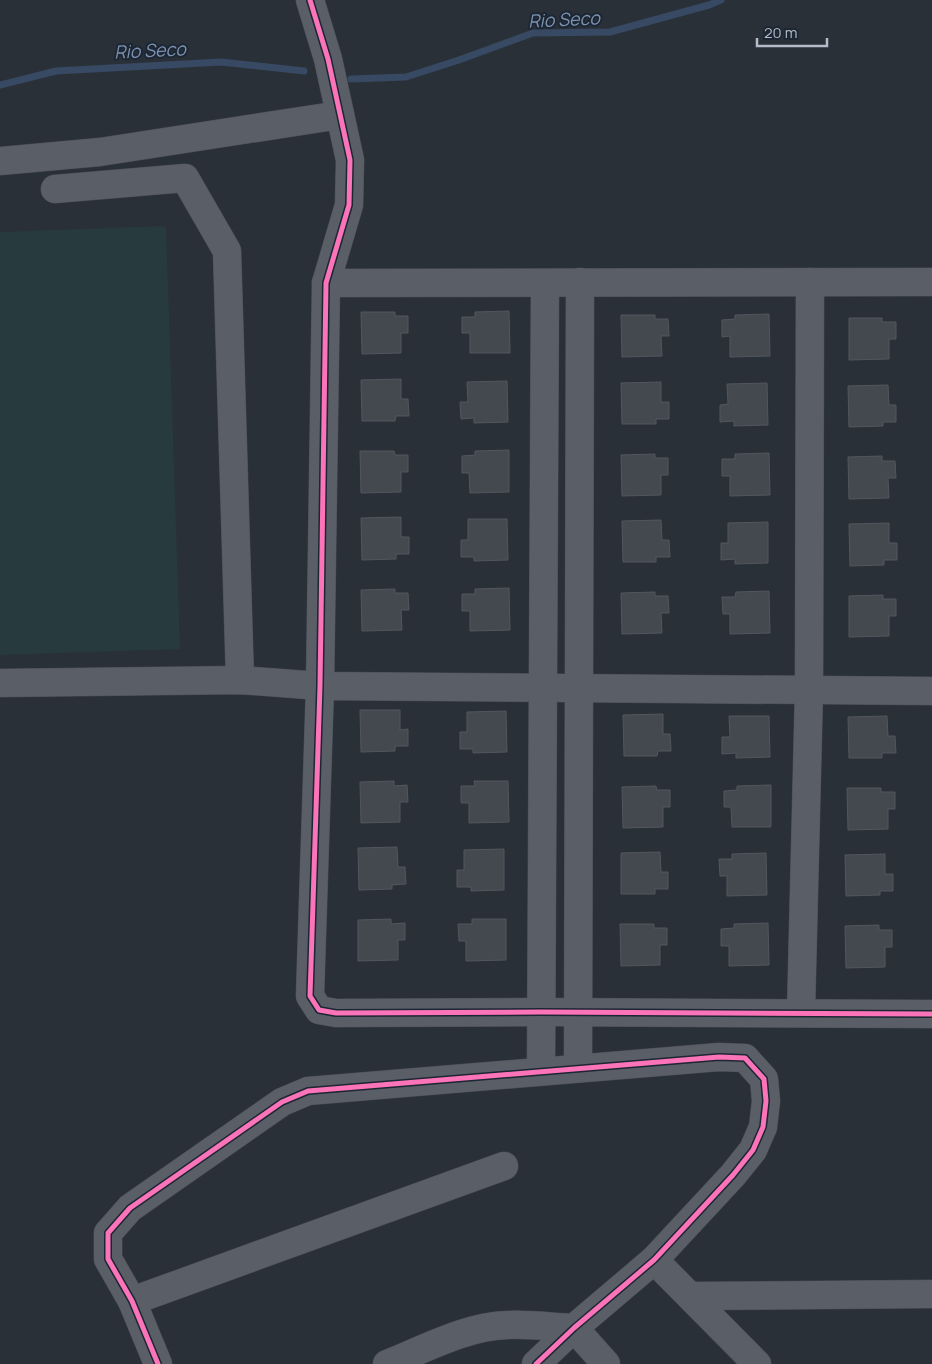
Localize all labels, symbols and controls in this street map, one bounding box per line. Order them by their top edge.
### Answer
water label: Rio Seco [527,5,602,33]
scale bar [757,15,827,47]
text: 20 m [764,22,797,43]
water label: Rio Seco [113,36,188,64]

